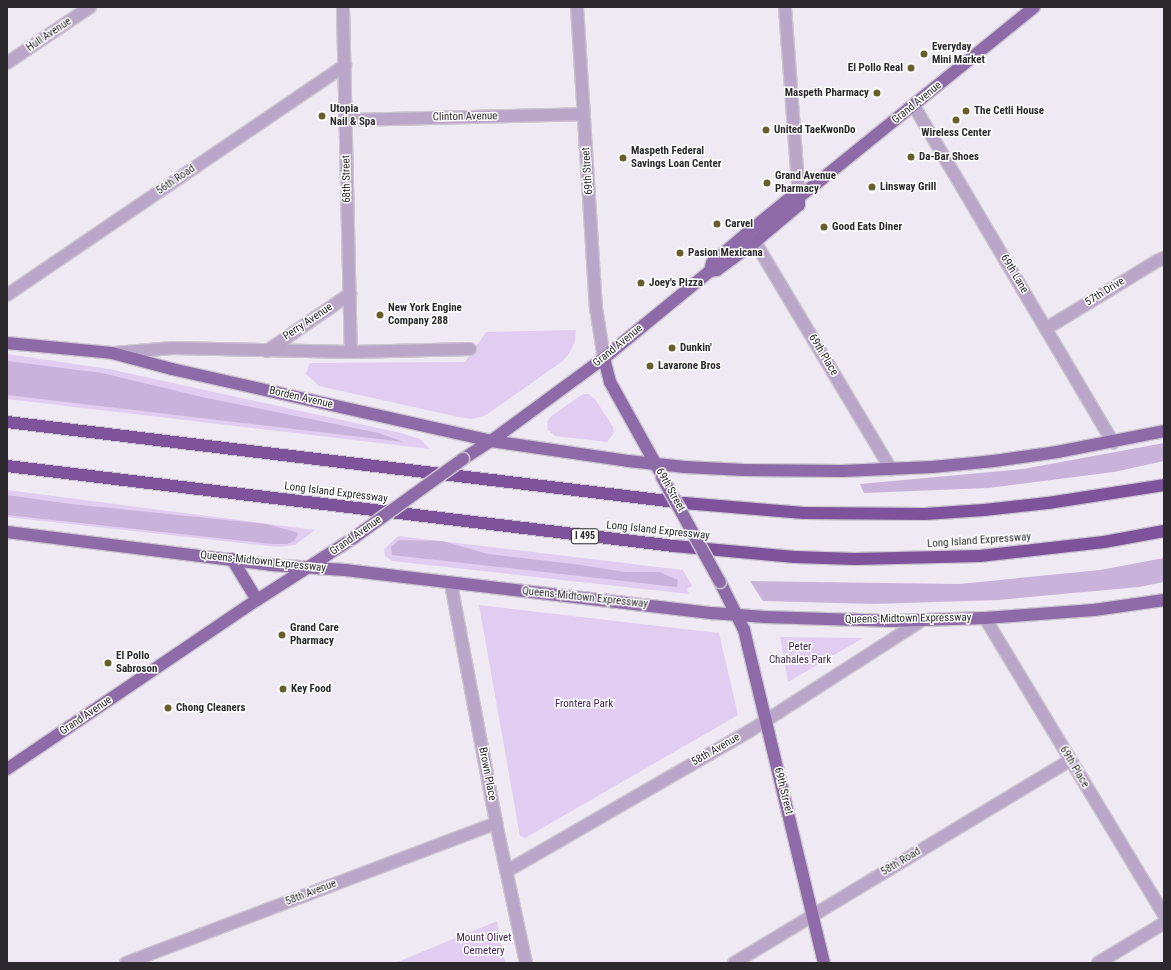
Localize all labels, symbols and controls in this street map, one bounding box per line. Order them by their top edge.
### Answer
street label: Hull Avenue [24,15,74,55]
place label: Everyday Mini Market [932,41,985,67]
marker: Everyday Mini Market [919,49,929,59]
place label: El Pollo Real [848,61,903,75]
marker: El Pollo Real [906,63,916,73]
street label: Grand Avenue [890,79,944,127]
place label: Maspeth Pharmacy [785,86,869,100]
marker: Maspeth Pharmacy [872,88,882,98]
place label: Utopia Nail & Spa [330,103,375,129]
place label: The Cetli House [974,104,1044,118]
marker: The Cetli House [961,106,971,116]
street label: Clinton Avenue [432,110,498,124]
marker: Utopia Nail & Spa [317,111,327,121]
marker: Wireless Center [951,115,961,125]
place label: United TaeKwonDo [774,123,856,137]
marker: United TaeKwonDo [761,125,771,135]
place label: Wireless Center [921,126,991,140]
place label: Maspeth Federal Savings Loan Center [631,145,721,171]
street label: 69th Street [580,147,596,195]
place label: Da-Bar Shoes [919,150,979,164]
marker: Da-Bar Shoes [906,152,916,162]
marker: Maspeth Federal Savings Loan Center [618,153,628,163]
street label: 68th Street [340,155,354,203]
street label: 56th Road [154,162,198,198]
place label: Grand Avenue Pharmacy [775,170,836,196]
marker: Grand Avenue Pharmacy [762,178,772,188]
place label: Linsway Grill [880,180,936,194]
marker: Linsway Grill [867,182,877,192]
place label: Carvel [725,217,753,231]
marker: Carvel [712,219,722,229]
place label: Good Eats Diner [832,220,902,234]
marker: Good Eats Diner [819,222,829,232]
place label: Pasion Mexicana [688,246,763,260]
marker: Pasion Mexicana [675,248,685,258]
street label: 69th Lane [997,252,1031,296]
street label: 57th Drive [1083,275,1127,309]
place label: Joey's Pizza [649,276,703,290]
marker: Joey's Pizza [636,278,646,288]
street label: Perry Avenue [281,301,335,343]
place label: New York Engine Company 288 [388,302,462,328]
marker: New York Engine Company 288 [375,310,385,320]
street label: Grand Avenue [591,322,645,370]
street label: 69th Place [805,332,841,378]
place label: Dunkin' [680,341,712,355]
marker: Dunkin' [667,343,677,353]
place label: Lavarone Bros [658,359,721,373]
marker: Lavarone Bros [645,361,655,371]
street label: Borden Avenue [268,384,334,412]
street label: 69th Street [653,466,687,514]
street label: Long Island Expressway [284,480,388,506]
street label: Grand Avenue [328,513,384,559]
street label: Long Island Expressway [606,519,710,543]
road number: I 495 [570,528,600,544]
street label: Long Island Expressway [927,531,1031,551]
street label: Queens-Midtown Expressway [199,549,327,575]
street label: Queens-Midtown Expressway [521,585,649,611]
street label: Queens-Midtown Expressway [845,611,971,627]
place label: Grand Care Pharmacy [290,622,339,648]
marker: Grand Care Pharmacy [277,630,287,640]
park label: Peter Chahales Park [769,641,831,667]
place label: El Pollo Sabroson [116,650,157,676]
marker: El Pollo Sabroson [103,658,113,668]
place label: Key Food [291,682,331,696]
marker: Key Food [278,684,288,694]
street label: Grand Avenue [57,694,115,738]
park label: Frontera Park [555,697,613,711]
place label: Chong Cleaners [176,701,245,715]
marker: Chong Cleaners [163,703,173,713]
street label: 58th Avenue [689,731,743,769]
street label: 69th Place [1056,744,1092,790]
street label: Brown Place [475,746,499,802]
street label: 69th Street [771,766,795,816]
street label: 58th Road [879,845,923,879]
street label: 58th Avenue [284,877,338,909]
park label: Mount Olivet Cemetery [457,932,511,958]

